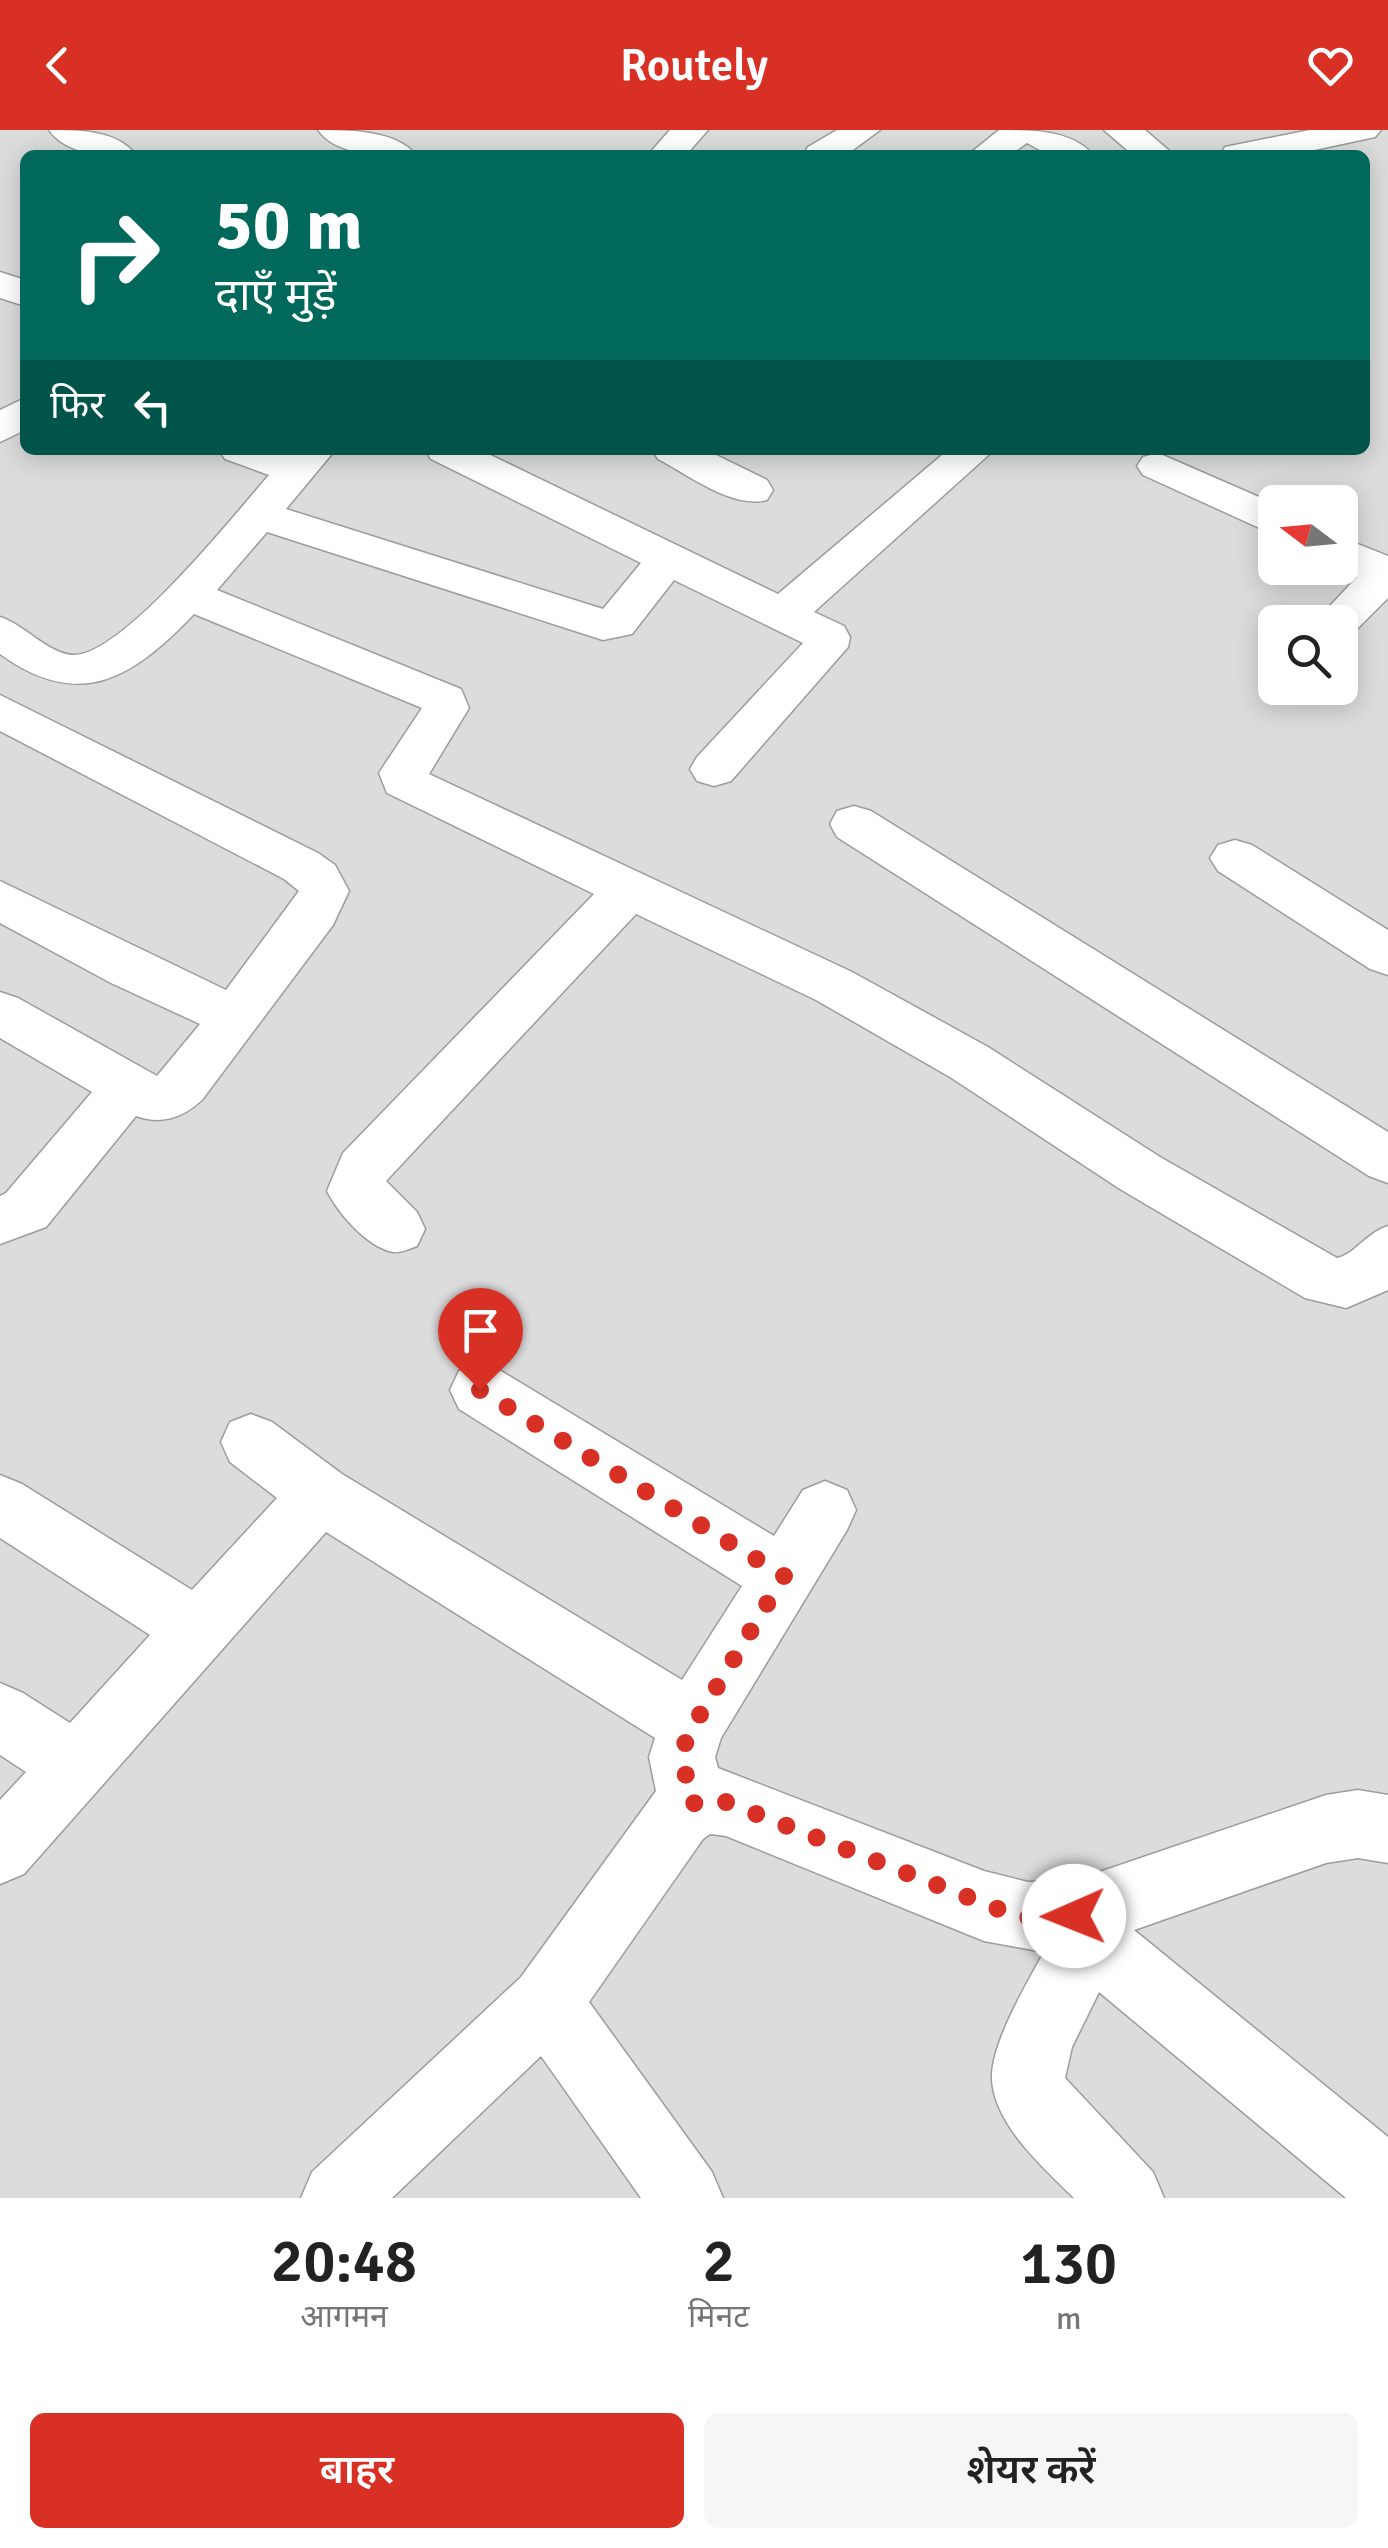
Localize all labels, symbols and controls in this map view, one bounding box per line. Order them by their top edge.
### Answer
icon: back [30,38,85,93]
text: Routely [620,38,768,93]
icon: heart [1303,38,1358,93]
text: 50 m [215,182,363,268]
icon: right [50,190,180,320]
text: दाएँ मुड़ें [215,268,336,323]
icon: left [125,380,180,435]
text: फिर [50,382,105,429]
north arrow [1258,485,1358,585]
map controls [1258,485,1358,705]
button: search [1258,605,1358,705]
pin [438,1288,523,1391]
icon: arrive [453,1303,508,1358]
position arrow [1022,1864,1126,1968]
text: 20:48 [271,2225,417,2299]
text: 2 [702,2225,735,2299]
text: 130 [1020,2227,1117,2301]
text: आगमन [300,2297,388,2336]
text: मिनट [688,2297,749,2336]
text: m [1056,2299,1081,2338]
button: बाहर [30,2413,684,2528]
button: शेयर करें [704,2413,1358,2528]

